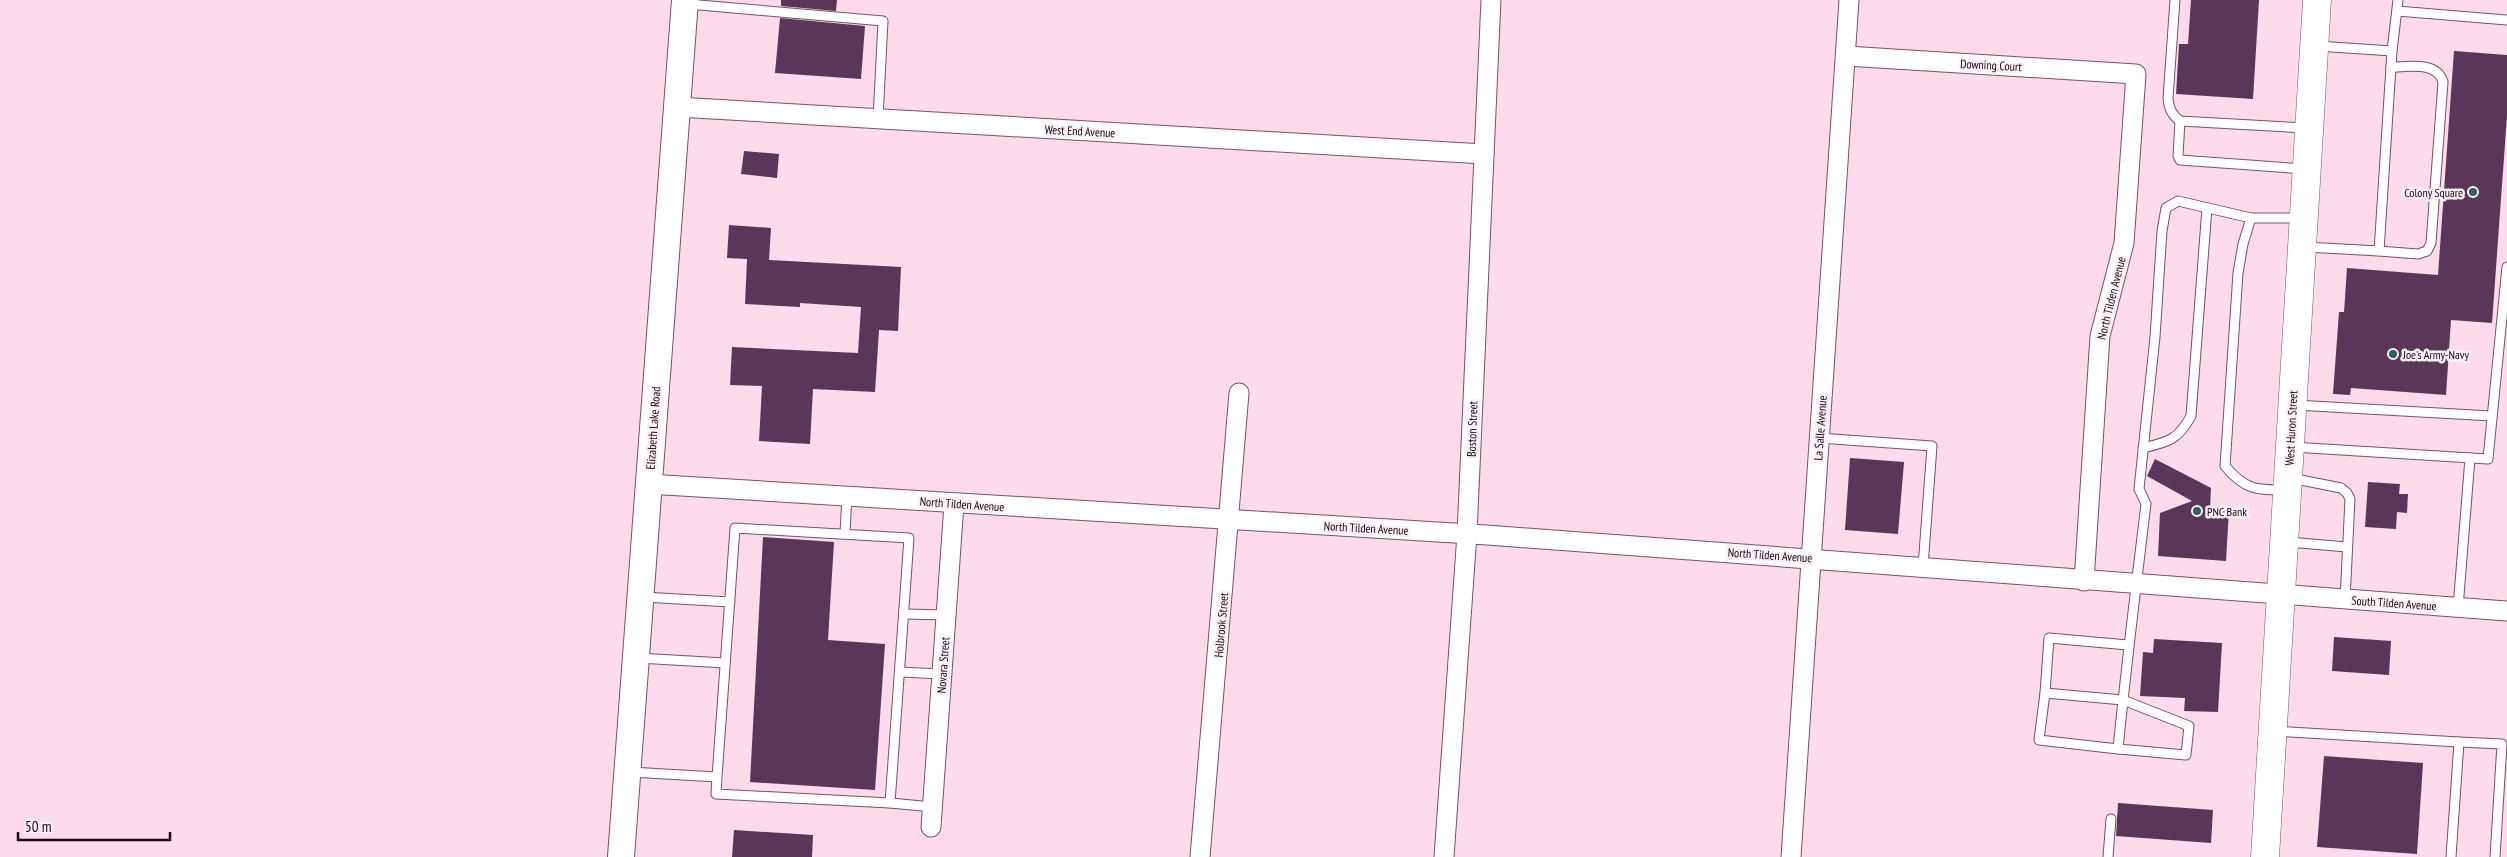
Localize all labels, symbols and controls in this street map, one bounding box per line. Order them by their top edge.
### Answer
street label: Downing Court [1960,56,2023,74]
street label: West End Avenue [1044,122,1116,140]
place label: Colony Square [2404,185,2463,200]
marker: Colony Square [2467,186,2479,198]
street label: North Tilden Avenue [2093,255,2129,341]
place label: Joe's Army-Navy [2402,347,2470,362]
marker: Joe's Army-Navy [2387,348,2399,360]
street label: Elizabeth Lake Road [643,386,663,470]
street label: West Huron Street [2282,389,2300,466]
street label: La Salle Avenue [1810,395,1830,461]
street label: Boston Street [1464,400,1480,457]
street label: North Tilden Avenue [919,494,1005,514]
place label: PNC Bank [2207,504,2247,519]
marker: PNC Bank [2191,505,2203,517]
street label: North Tilden Avenue [1323,518,1409,538]
street label: North Tilden Avenue [1727,545,1813,565]
street label: Holbrook Street [1211,591,1231,658]
street label: South Tilden Avenue [2351,593,2437,613]
street label: Novara Street [934,636,952,694]
scale bar [18,810,170,842]
text: 50 m [25,817,51,836]

